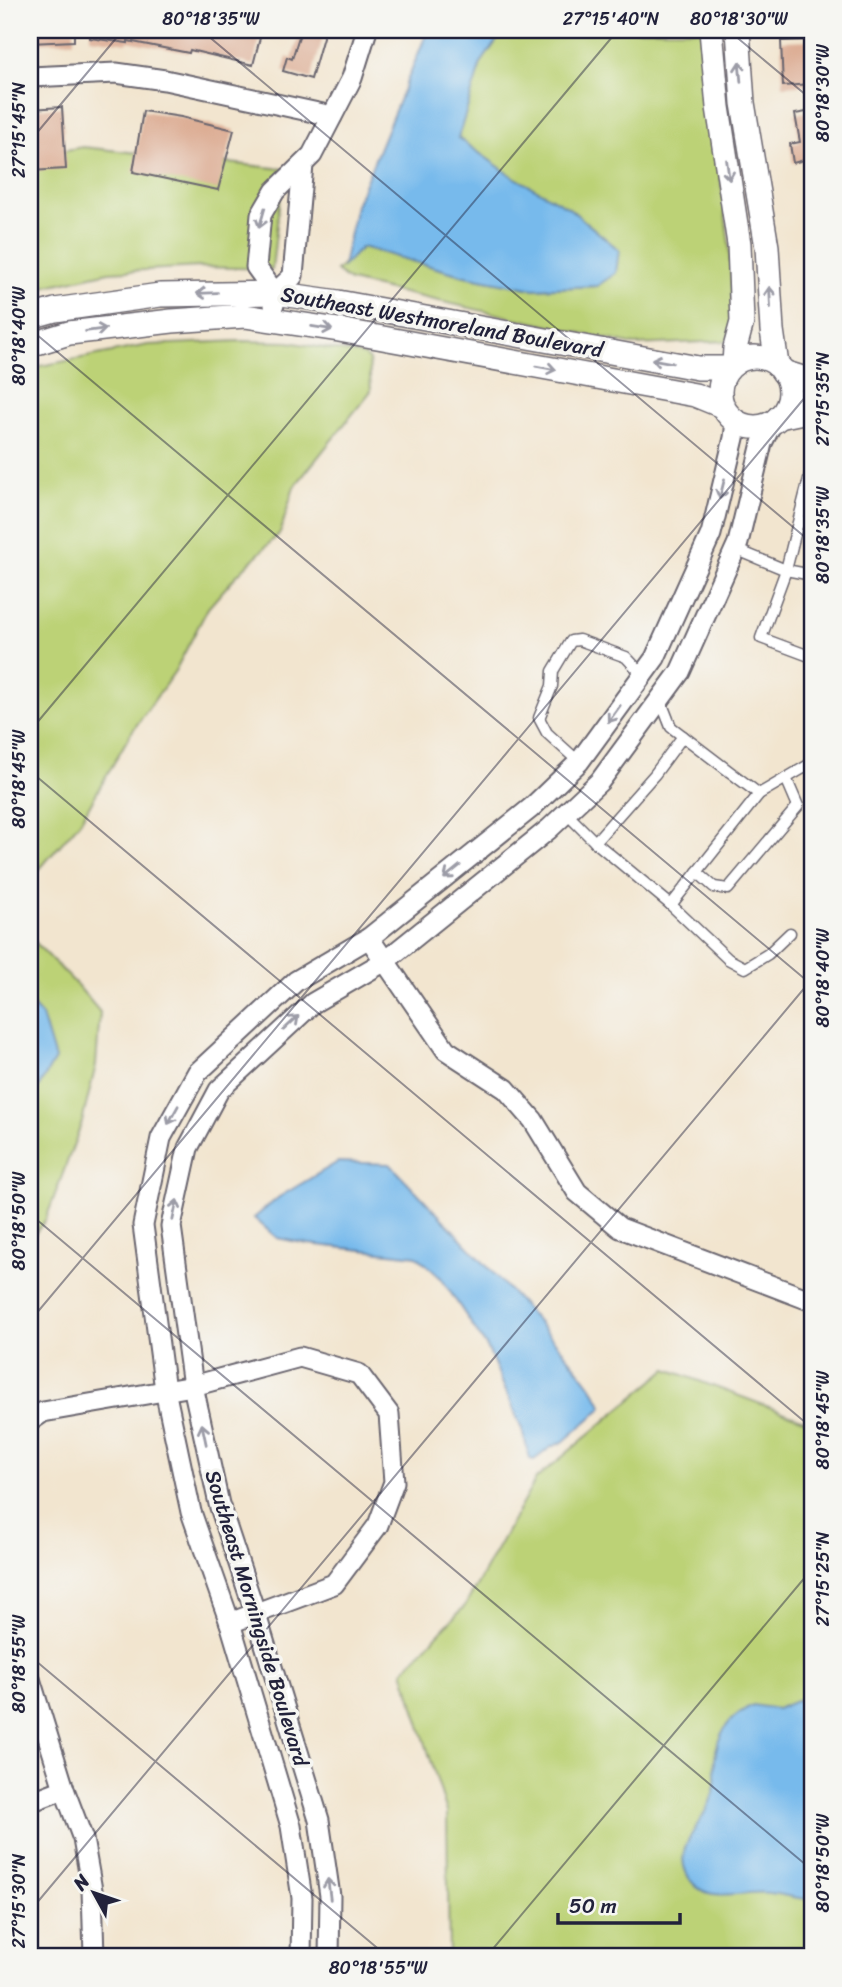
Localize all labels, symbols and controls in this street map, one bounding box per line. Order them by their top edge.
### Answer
text: 80°18'35"W [162,3,261,35]
text: 27°15'40"N [563,3,660,35]
text: 80°18'30"W [690,3,789,35]
text: 80°18'30"W [807,43,839,142]
one-way arrow [733,61,746,84]
text: 27°15'45"N [3,81,35,178]
one-way arrow [721,159,734,181]
one-way arrow [255,206,268,228]
street label: Southeast Westmoreland Boulevard [278,275,608,369]
text: 80°18'40"W [3,285,35,386]
one-way arrow [764,286,777,309]
one-way arrow [196,287,219,300]
one-way arrow [310,321,333,334]
one-way arrow [84,323,107,336]
text: 27°15'35"N [807,351,839,446]
one-way arrow [651,354,674,367]
one-way arrow [534,362,557,375]
one-way arrow [715,477,728,500]
text: 80°18'35"W [807,485,839,584]
one-way arrow [606,704,621,723]
text: 80°18'45"W [3,728,35,828]
one-way arrow [443,864,461,879]
text: 80°18'40"W [807,927,839,1028]
one-way arrow [282,1015,299,1032]
one-way arrow [166,1104,179,1125]
text: 80°18'50"W [3,1170,35,1270]
one-way arrow [168,1199,182,1222]
text: 80°18'45"W [807,1369,839,1469]
one-way arrow [196,1423,210,1446]
street label: Southeast Morningside Boulevard [194,1465,321,1773]
text: 27°15'25"N [807,1531,839,1627]
text: 80°18'55"W [3,1614,35,1713]
text: 80°18'50"W [807,1812,839,1912]
text: 27°15'30"N [3,1853,35,1949]
north arrow [60,1857,130,1927]
text: N [64,1866,99,1899]
one-way arrow [322,1878,335,1901]
scale bar [558,1882,681,1926]
text: 50 m [569,1887,617,1925]
text: 80°18'55"W [329,1952,428,1984]

